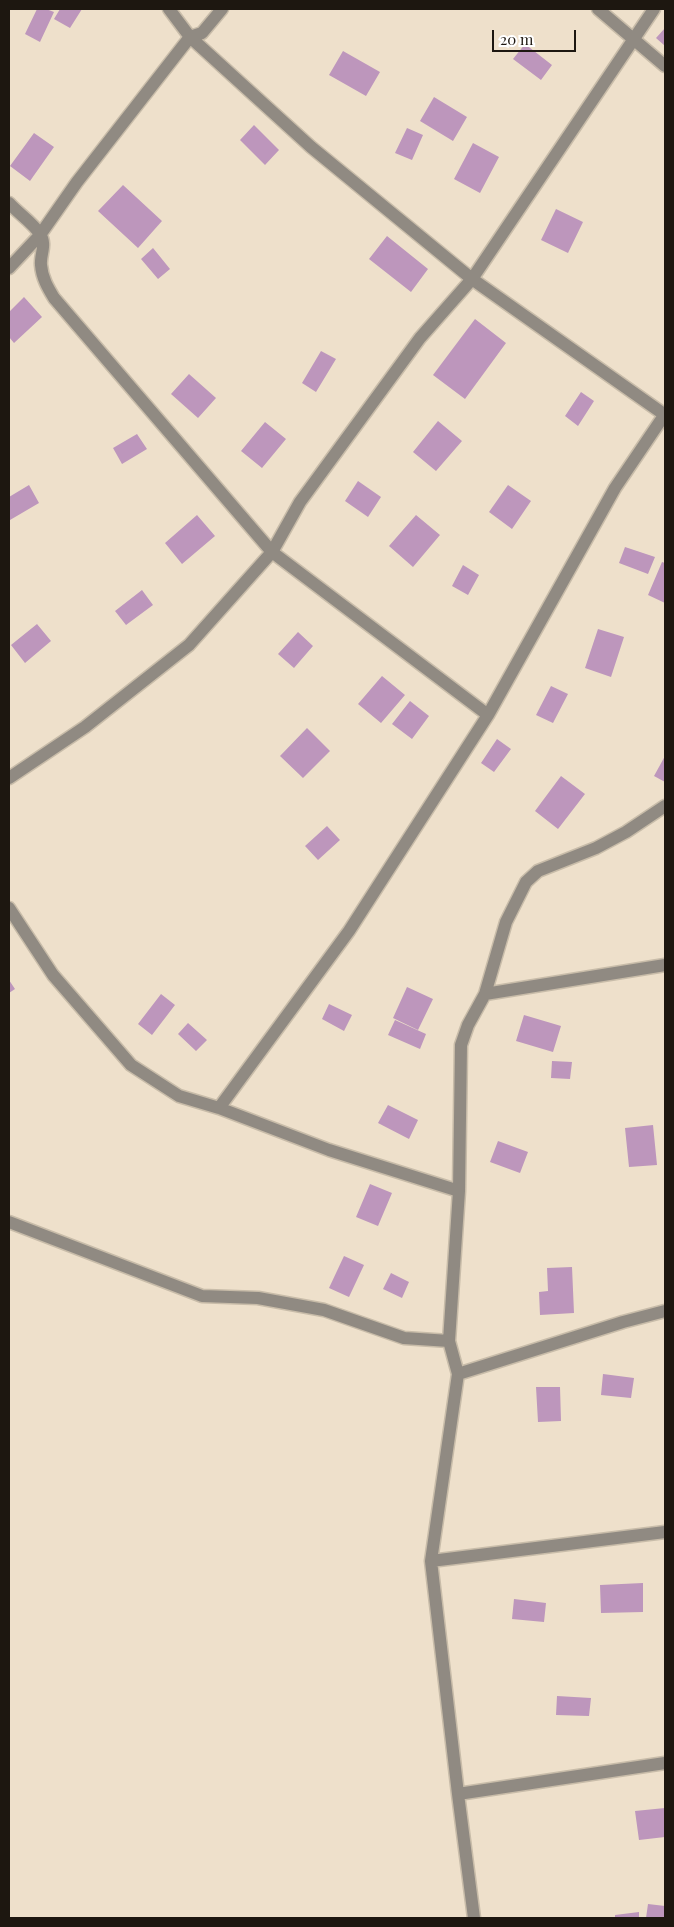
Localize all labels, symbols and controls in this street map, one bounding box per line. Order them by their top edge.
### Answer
scale bar [494,20,578,52]
text: 20 m [500,29,533,49]

